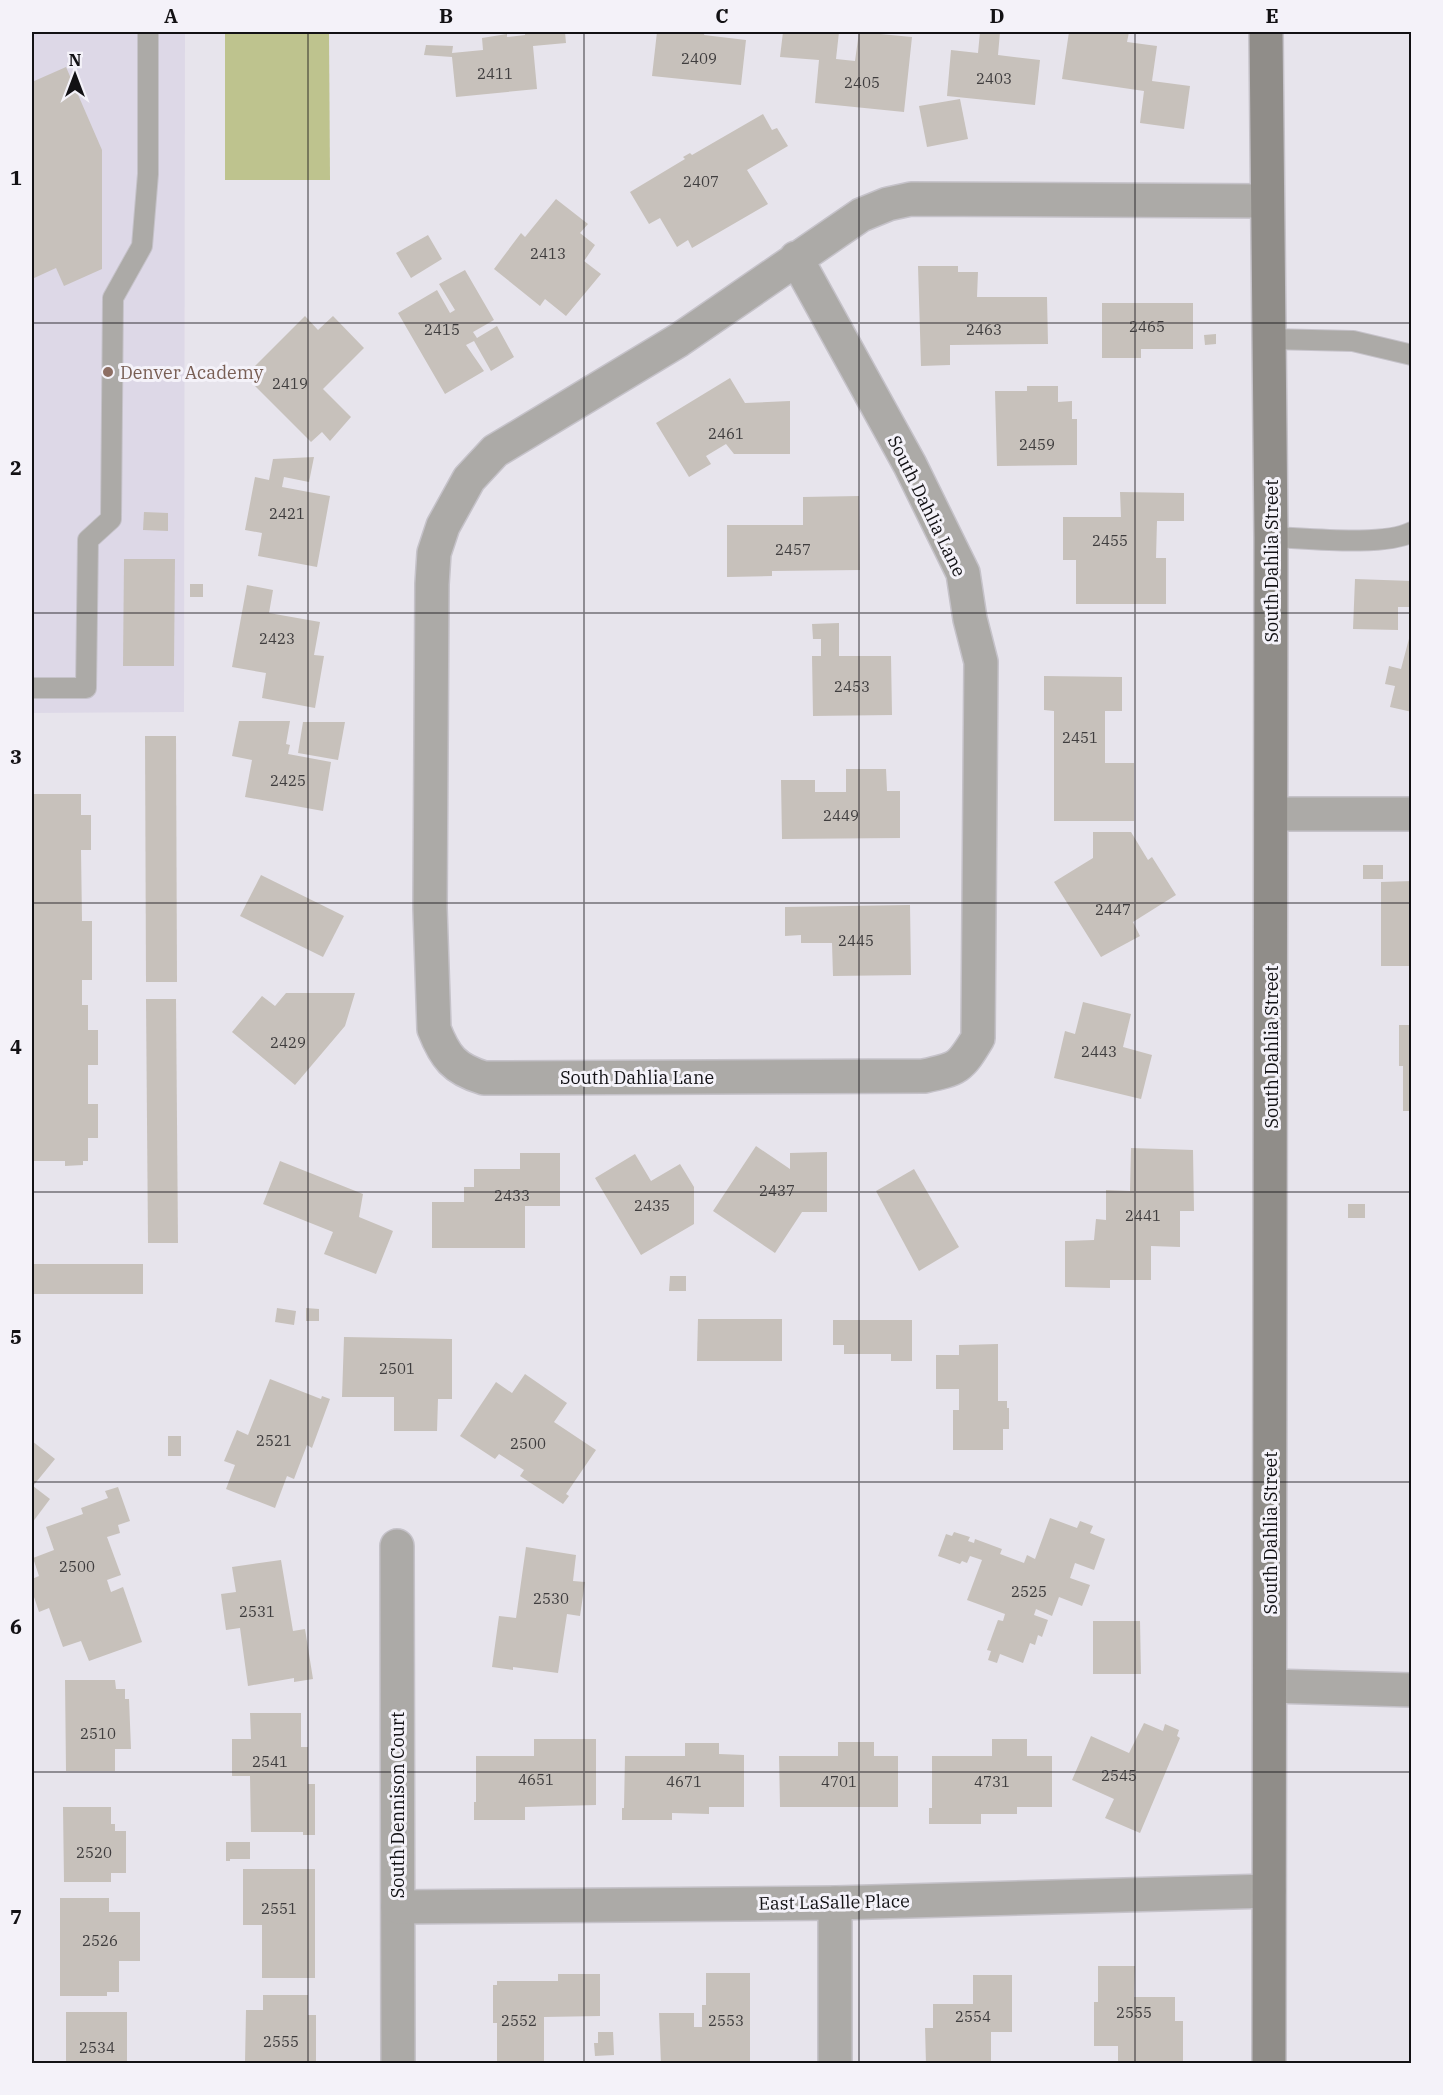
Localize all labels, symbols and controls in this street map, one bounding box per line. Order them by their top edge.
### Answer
text: A [164,2,178,29]
text: B [439,2,453,29]
text: C [715,2,729,29]
text: D [989,2,1005,29]
text: E [1265,2,1279,29]
north arrow [45,45,105,105]
house number: 2409 [681,49,717,68]
text: N [69,50,81,70]
house number: 2411 [477,64,513,83]
house number: 2403 [976,69,1012,88]
house number: 2405 [844,73,880,92]
text: 1 [10,164,22,191]
house number: 2407 [683,172,719,191]
house number: 2413 [530,244,566,263]
house number: 2465 [1129,317,1165,336]
house number: 2415 [424,320,460,339]
house number: 2463 [966,320,1002,339]
place label: Denver Academy [120,361,264,384]
marker: Denver Academy [101,365,115,379]
house number: 2419 [272,374,308,393]
house number: 2461 [708,424,744,443]
street label: South Dahlia Lane [883,432,971,580]
house number: 2459 [1019,435,1055,454]
text: 2 [10,454,22,481]
street label: South Dahlia Street [1260,479,1283,643]
house number: 2421 [269,504,305,523]
house number: 2455 [1092,531,1128,550]
house number: 2457 [775,540,811,559]
house number: 2423 [259,629,295,648]
house number: 2453 [834,677,870,696]
house number: 2451 [1062,728,1098,747]
text: 3 [10,743,22,770]
house number: 2425 [270,771,306,790]
house number: 2449 [823,806,859,825]
house number: 2447 [1095,900,1131,919]
house number: 2445 [838,931,874,950]
street label: South Dahlia Street [1260,965,1283,1129]
text: 4 [10,1033,22,1060]
house number: 2429 [270,1033,306,1052]
house number: 2443 [1081,1042,1117,1061]
street label: South Dahlia Lane [560,1066,714,1089]
house number: 2437 [759,1181,795,1200]
house number: 2433 [494,1186,530,1205]
house number: 2435 [634,1196,670,1215]
house number: 2441 [1125,1206,1161,1225]
text: 5 [10,1323,22,1350]
house number: 2501 [379,1359,415,1378]
house number: 2521 [256,1431,292,1450]
house number: 2500 [510,1434,546,1453]
street label: South Dahlia Street [1259,1451,1282,1615]
house number: 2500 [59,1557,95,1576]
house number: 2525 [1011,1582,1047,1601]
house number: 2530 [533,1589,569,1608]
house number: 2531 [239,1602,275,1621]
text: 6 [10,1613,22,1640]
street label: South Dennison Court [386,1712,409,1898]
house number: 2510 [80,1724,116,1743]
house number: 2541 [252,1752,288,1771]
house number: 2545 [1101,1766,1137,1785]
house number: 4651 [518,1770,554,1789]
house number: 4671 [666,1772,702,1791]
house number: 4701 [821,1772,857,1791]
house number: 4731 [974,1772,1010,1791]
house number: 2520 [76,1843,112,1862]
street label: East LaSalle Place [758,1889,910,1915]
house number: 2551 [261,1899,297,1918]
text: 7 [10,1903,22,1930]
house number: 2526 [82,1931,118,1950]
house number: 2555 [1116,2003,1152,2022]
house number: 2554 [955,2007,991,2026]
house number: 2552 [501,2011,537,2030]
house number: 2553 [708,2011,744,2030]
house number: 2555 [263,2032,299,2051]
house number: 2534 [79,2038,115,2057]

